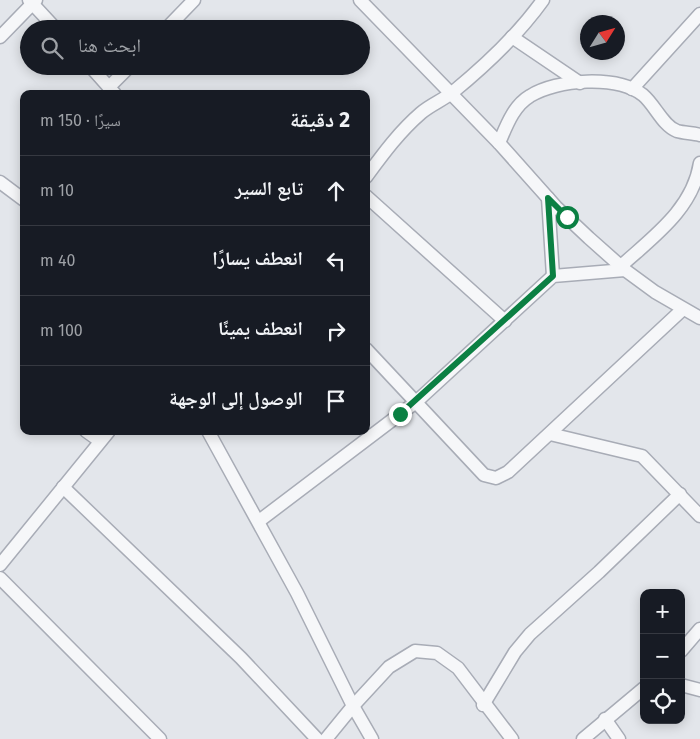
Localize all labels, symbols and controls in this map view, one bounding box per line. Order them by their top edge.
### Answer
north arrow [580,15,625,60]
search box [20,20,370,75]
icon: search [38,34,66,62]
text: ابحث هنا [78,34,141,57]
text: 2 دقيقة [290,107,350,133]
text: سيرًا · 150 m [40,111,121,130]
text: تابع السير [235,177,303,200]
icon: ahead [322,177,350,205]
text: 10 m [40,181,74,200]
route start [556,206,579,229]
text: انعطف يسارًا [212,247,303,270]
icon: left [322,247,350,275]
text: 40 m [40,251,75,270]
text: انعطف يمينًا [218,317,303,340]
icon: right [322,317,350,345]
text: 100 m [40,321,83,340]
text: الوصول إلى الوجهة [169,387,303,410]
icon: arrive [322,387,350,415]
route end [389,403,412,426]
map controls [640,589,685,724]
button: + [640,589,685,634]
button: − [640,634,685,679]
button: locate [640,679,685,724]

